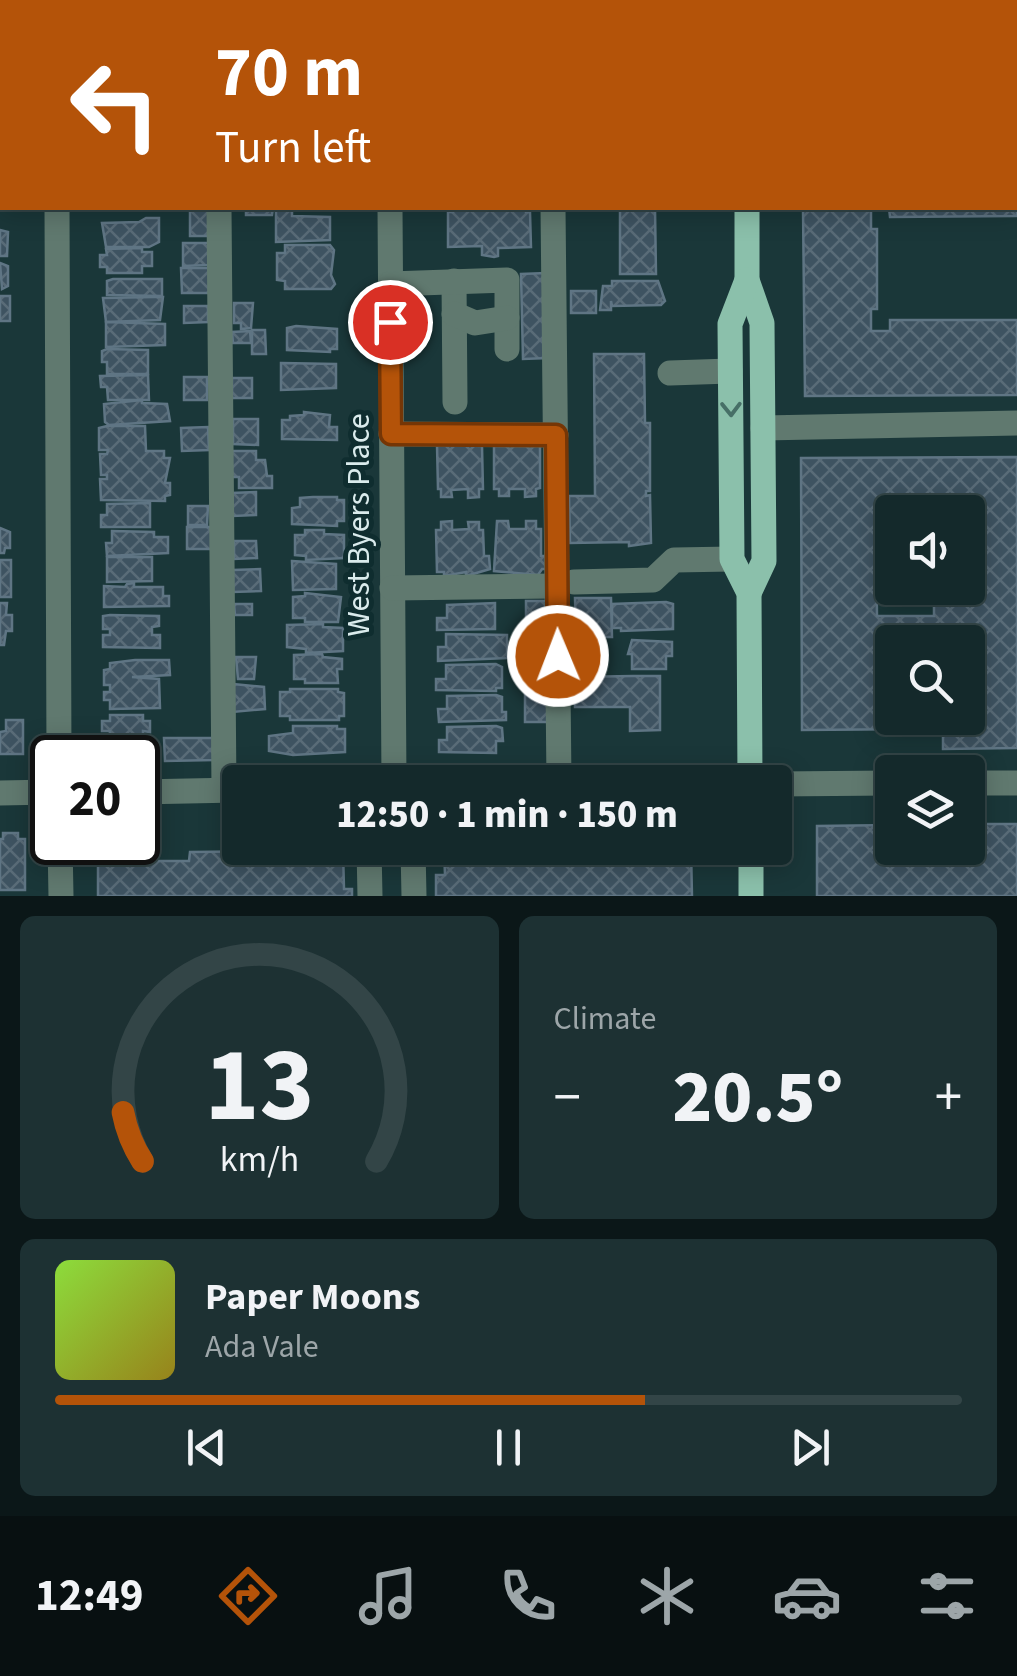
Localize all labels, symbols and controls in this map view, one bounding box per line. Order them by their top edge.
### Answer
text: 70 m [215,23,363,123]
icon: left [50,40,180,170]
text: Turn left [215,116,371,180]
pin [348,280,433,365]
icon: arrive [363,295,418,350]
one-way arrow [720,402,741,418]
street label: West Byers Place [336,413,382,637]
map controls [875,495,985,865]
button: sound [875,495,985,605]
position arrow [506,604,610,708]
button: search [875,625,985,735]
speed limit sign: 20 [30,735,160,865]
button: layers [875,755,985,865]
text: 12:50 · 1 min · 150 m [336,788,678,842]
text: Climate [554,996,656,1042]
text: 13 [204,1013,314,1161]
text: 20.5° [672,1044,843,1151]
text: − [554,1059,581,1137]
text: + [935,1059,962,1137]
text: km/h [220,1134,299,1185]
text: Paper Moons [205,1270,420,1324]
text: Ada Vale [205,1324,319,1370]
icon: previous [179,1420,234,1475]
icon: pause [481,1420,536,1475]
icon: next [783,1420,838,1475]
icon: directions [213,1561,283,1631]
icon: music [353,1561,423,1631]
icon: phone [493,1561,563,1631]
icon: climate [632,1561,702,1631]
icon: car [772,1561,842,1631]
icon: filters [912,1561,982,1631]
text: 12:49 [35,1564,143,1628]

